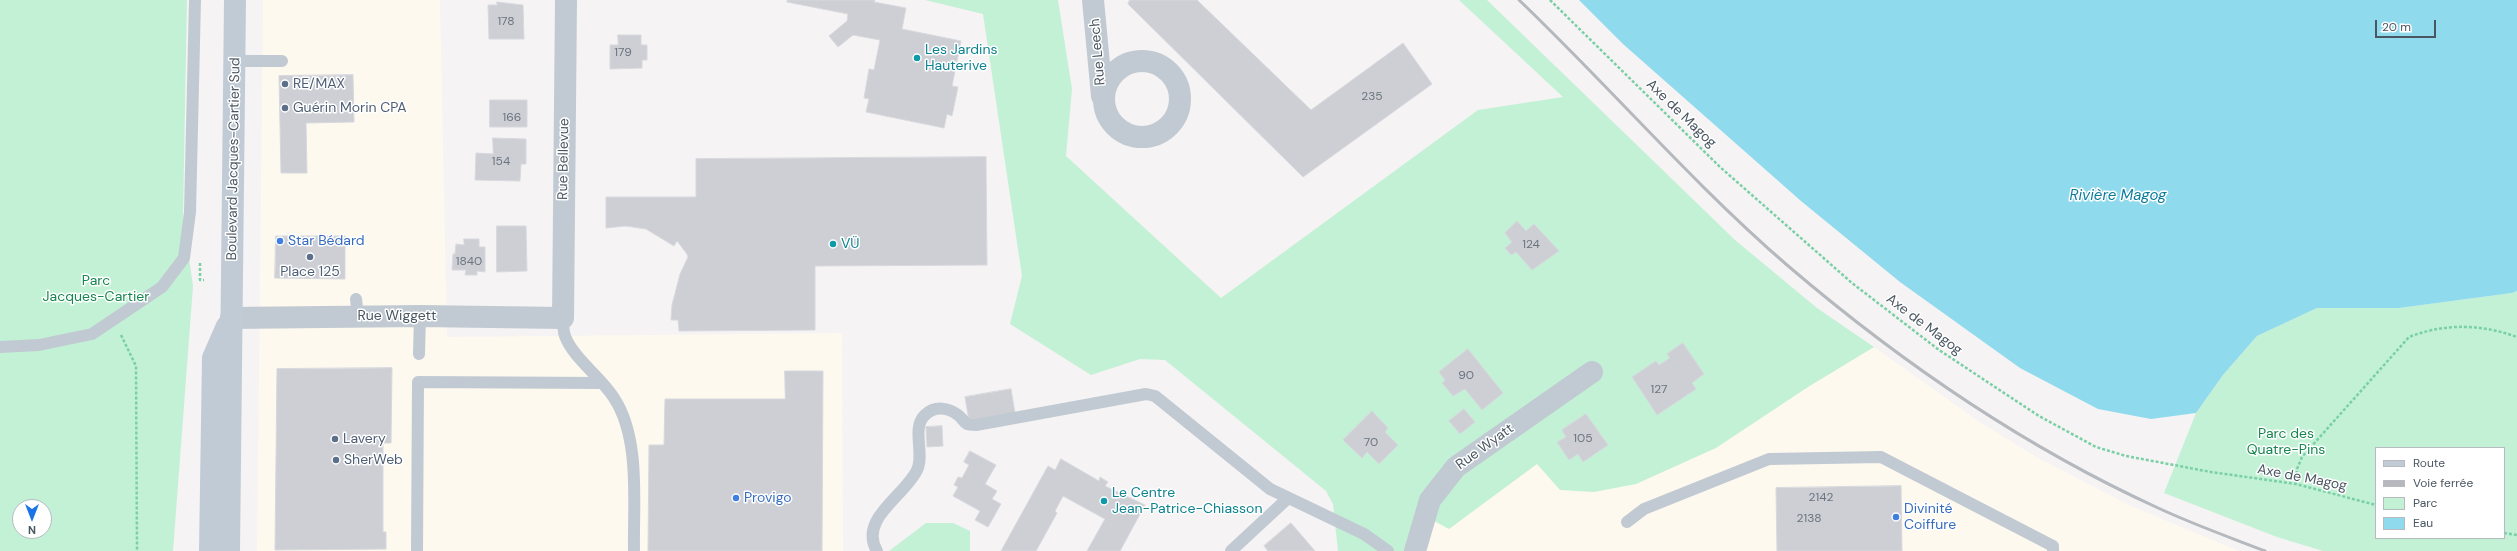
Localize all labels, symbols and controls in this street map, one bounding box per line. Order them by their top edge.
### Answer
scale bar [2377,12,2438,38]
house number: 178 [497,15,515,29]
street label: Rue Leech [1087,18,1109,86]
text: 20 m [2382,19,2411,35]
place label: Les Jardins Hauterive [925,42,998,74]
house number: 179 [614,46,632,60]
marker: Les Jardins Hauterive [912,53,922,63]
street label: Boulevard Jacques-Cartier Sud [224,57,244,261]
place label: RE/MAX [293,76,345,92]
street label: Axe de Magog [1643,76,1719,152]
marker: RE/MAX [280,79,290,89]
house number: 235 [1361,90,1383,104]
place label: Guérin Morin CPA [293,100,406,116]
marker: Guérin Morin CPA [280,103,290,113]
house number: 166 [503,111,521,125]
street label: Rue Bellevue [555,118,573,200]
house number: 154 [492,155,510,169]
water label: Rivière Magog [2070,187,2166,205]
place label: Star Bédard [288,233,365,249]
marker: Star Bédard [275,236,285,246]
place label: VÜ [841,236,860,252]
house number: 124 [1522,238,1540,252]
marker: VÜ [828,239,838,249]
marker: Place 125 [305,252,315,262]
house number: 1840 [456,255,482,269]
place label: Place 125 [280,264,340,280]
park label: Parc Jacques-Cartier [43,273,149,306]
street label: Axe de Magog [1883,291,1965,359]
street label: Rue Wiggett [358,308,436,324]
house number: 90 [1458,369,1474,383]
house number: 127 [1651,383,1667,397]
street label: Rue Wyatt [1453,420,1517,474]
park label: Parc des Quatre-Pins [2247,426,2325,458]
place label: Lavery [343,431,386,447]
house number: 105 [1573,432,1593,446]
marker: Lavery [330,434,340,444]
house number: 70 [1364,436,1378,450]
legend [2375,447,2505,539]
place label: SherWeb [344,452,403,468]
marker: SherWeb [331,455,341,465]
text: Route [2413,455,2445,471]
street label: Axe de Magog [2256,461,2348,495]
text: Voie ferrée [2413,475,2473,491]
place label: Le Centre Jean-Patrice-Chiasson [1112,485,1262,518]
place label: Provigo [744,490,792,506]
house number: 2142 [1809,491,1833,505]
marker: Provigo [731,493,741,503]
text: Parc [2413,495,2437,511]
marker: Le Centre Jean-Patrice-Chiasson [1099,496,1109,506]
north arrow [12,499,52,539]
place label: Divinité Coiffure [1904,501,1956,534]
house number: 2138 [1796,512,1822,526]
marker: Divinité Coiffure [1891,512,1901,522]
text: Eau [2413,515,2433,531]
text: N [28,523,36,537]

